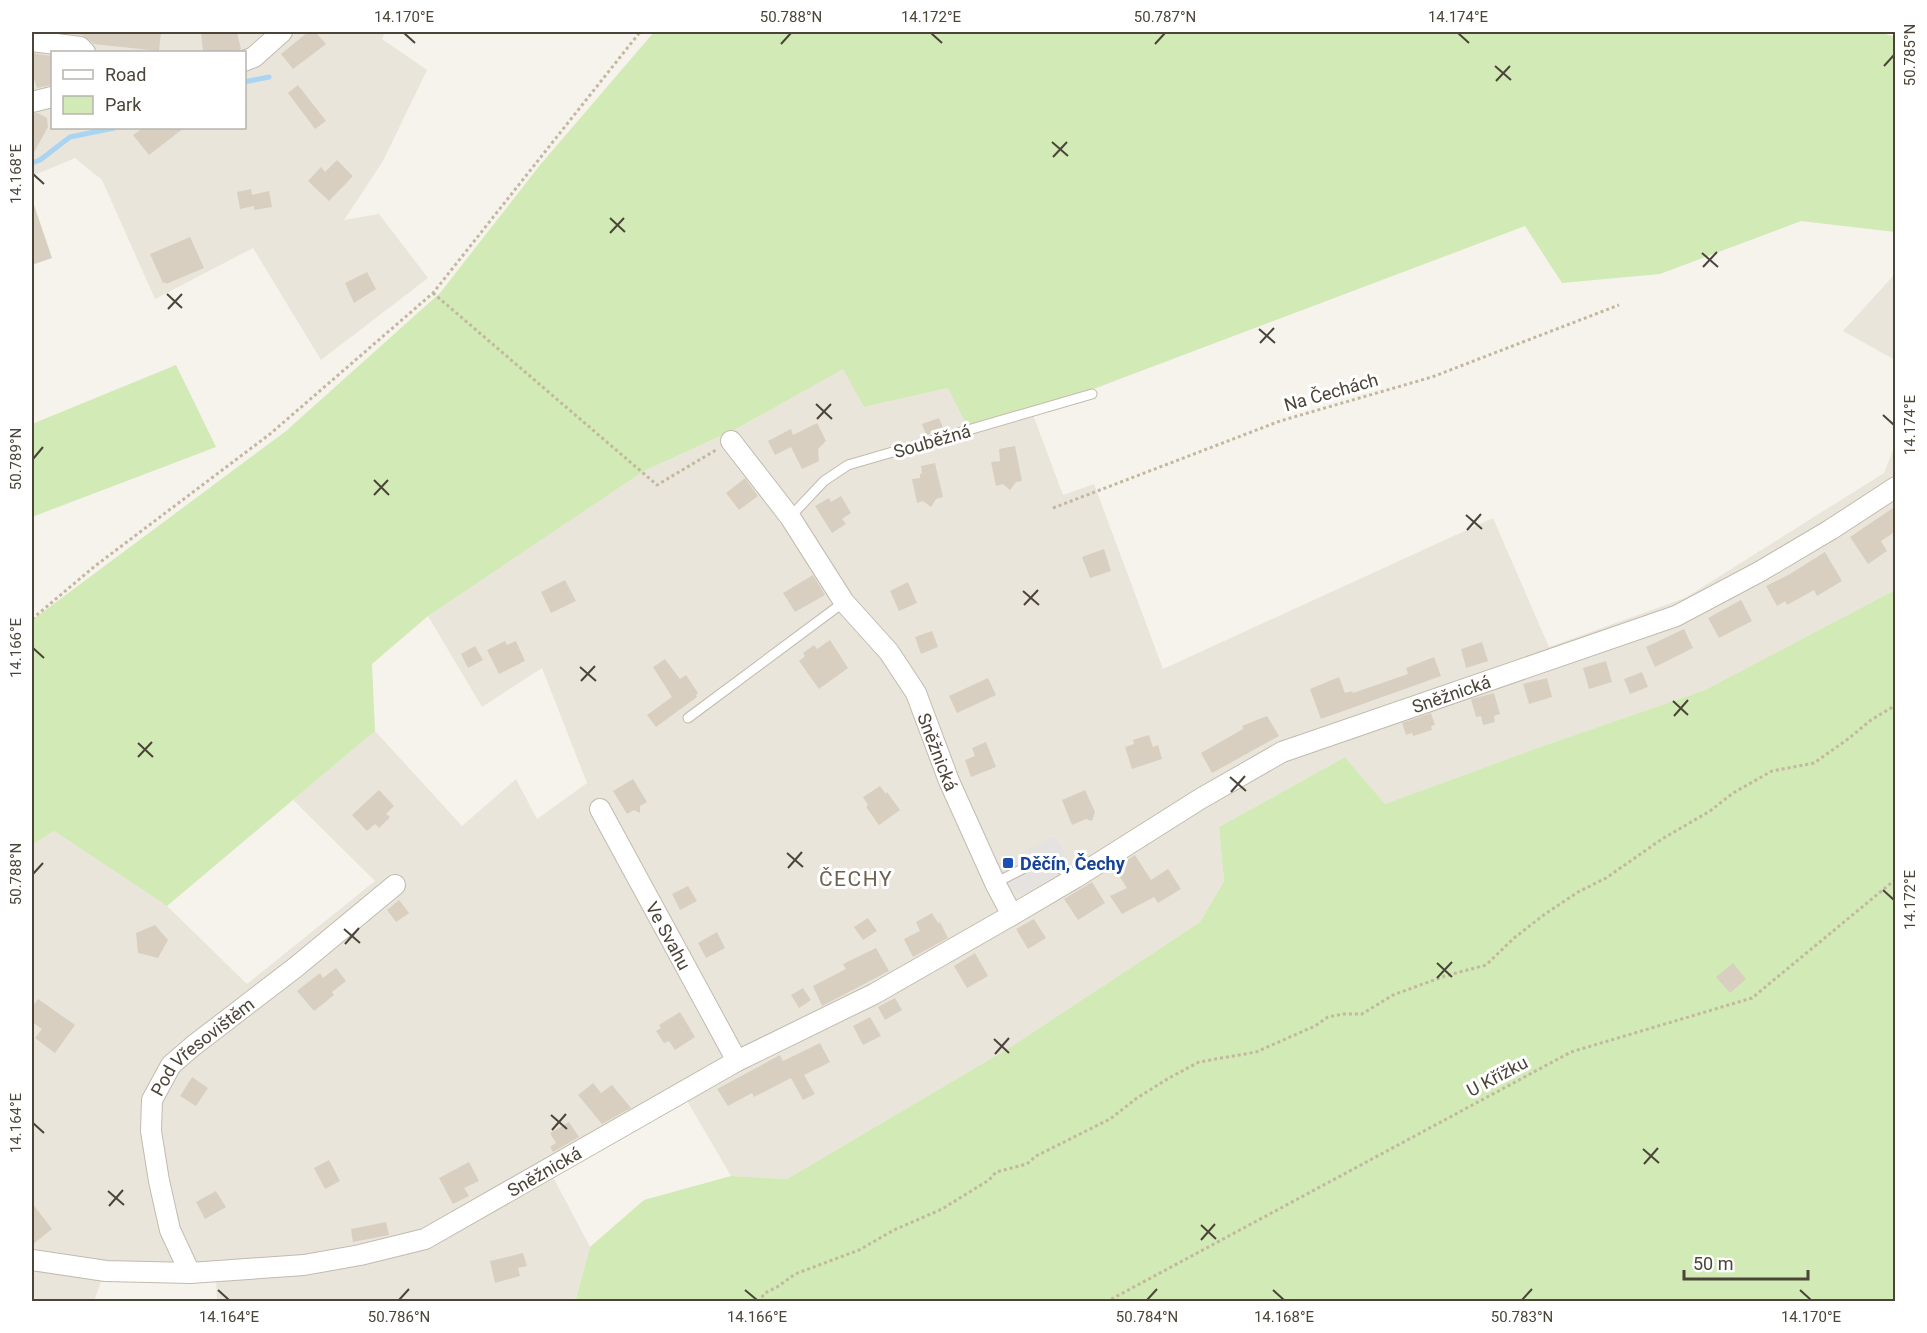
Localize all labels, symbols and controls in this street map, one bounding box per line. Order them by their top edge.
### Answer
text: 14.170°E [374,8,435,26]
text: 50.788°N [760,8,822,26]
text: 14.172°E [901,8,962,26]
text: 50.787°N [1134,8,1196,26]
text: 14.174°E [1428,8,1489,26]
text: 50.785°N [1901,24,1919,86]
legend [51,51,246,129]
text: Road [105,64,146,85]
text: Park [105,94,142,115]
text: 14.168°E [7,143,25,204]
street label: Na Čechách [1282,369,1380,415]
text: 14.174°E [1901,394,1919,455]
street label: Souběžná [891,420,973,462]
text: 50.789°N [7,428,25,490]
text: 14.166°E [7,617,25,678]
street label: Sněžnická [1409,670,1493,717]
street label: Sněžnická [914,710,963,794]
text: 50.788°N [7,843,25,905]
place label: Děčín, Čechy [1020,853,1126,874]
marker: Děčín, Čechy [1001,856,1015,870]
district label: ČECHY [819,867,893,891]
text: 14.172°E [1901,869,1919,930]
street label: Ve Svahu [642,898,696,973]
street label: Pod Vřesovištěm [146,993,258,1099]
street label: U Křížku [1463,1051,1531,1101]
text: 14.164°E [7,1092,25,1153]
street label: Sněžnická [503,1142,585,1200]
scale bar [1684,1243,1808,1281]
text: 50 m [1693,1253,1733,1274]
text: 14.164°E [199,1308,260,1326]
text: 50.786°N [368,1308,430,1326]
text: 14.166°E [727,1308,788,1326]
text: 50.784°N [1116,1308,1178,1326]
text: 14.168°E [1254,1308,1315,1326]
text: 50.783°N [1491,1308,1553,1326]
text: 14.170°E [1781,1308,1842,1326]

